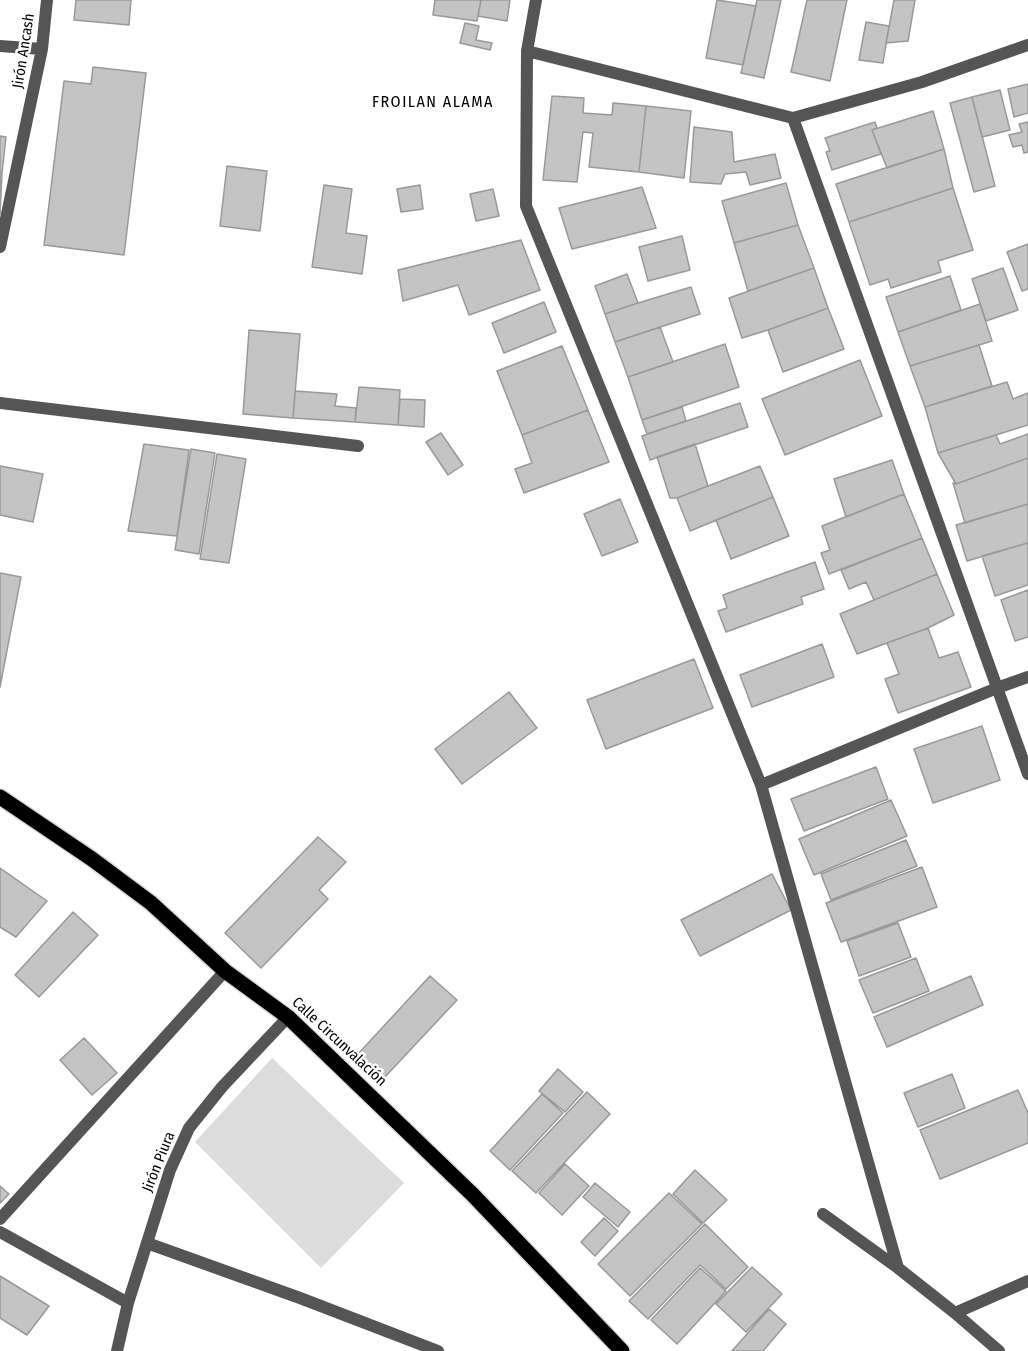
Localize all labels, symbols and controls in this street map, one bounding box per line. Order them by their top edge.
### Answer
street label: Jirón Ancash [9,12,39,90]
district label: FROILAN ALAMA [372,93,494,113]
street label: Calle Circunvalación [288,994,390,1090]
street label: Jirón Piura [139,1129,179,1195]

